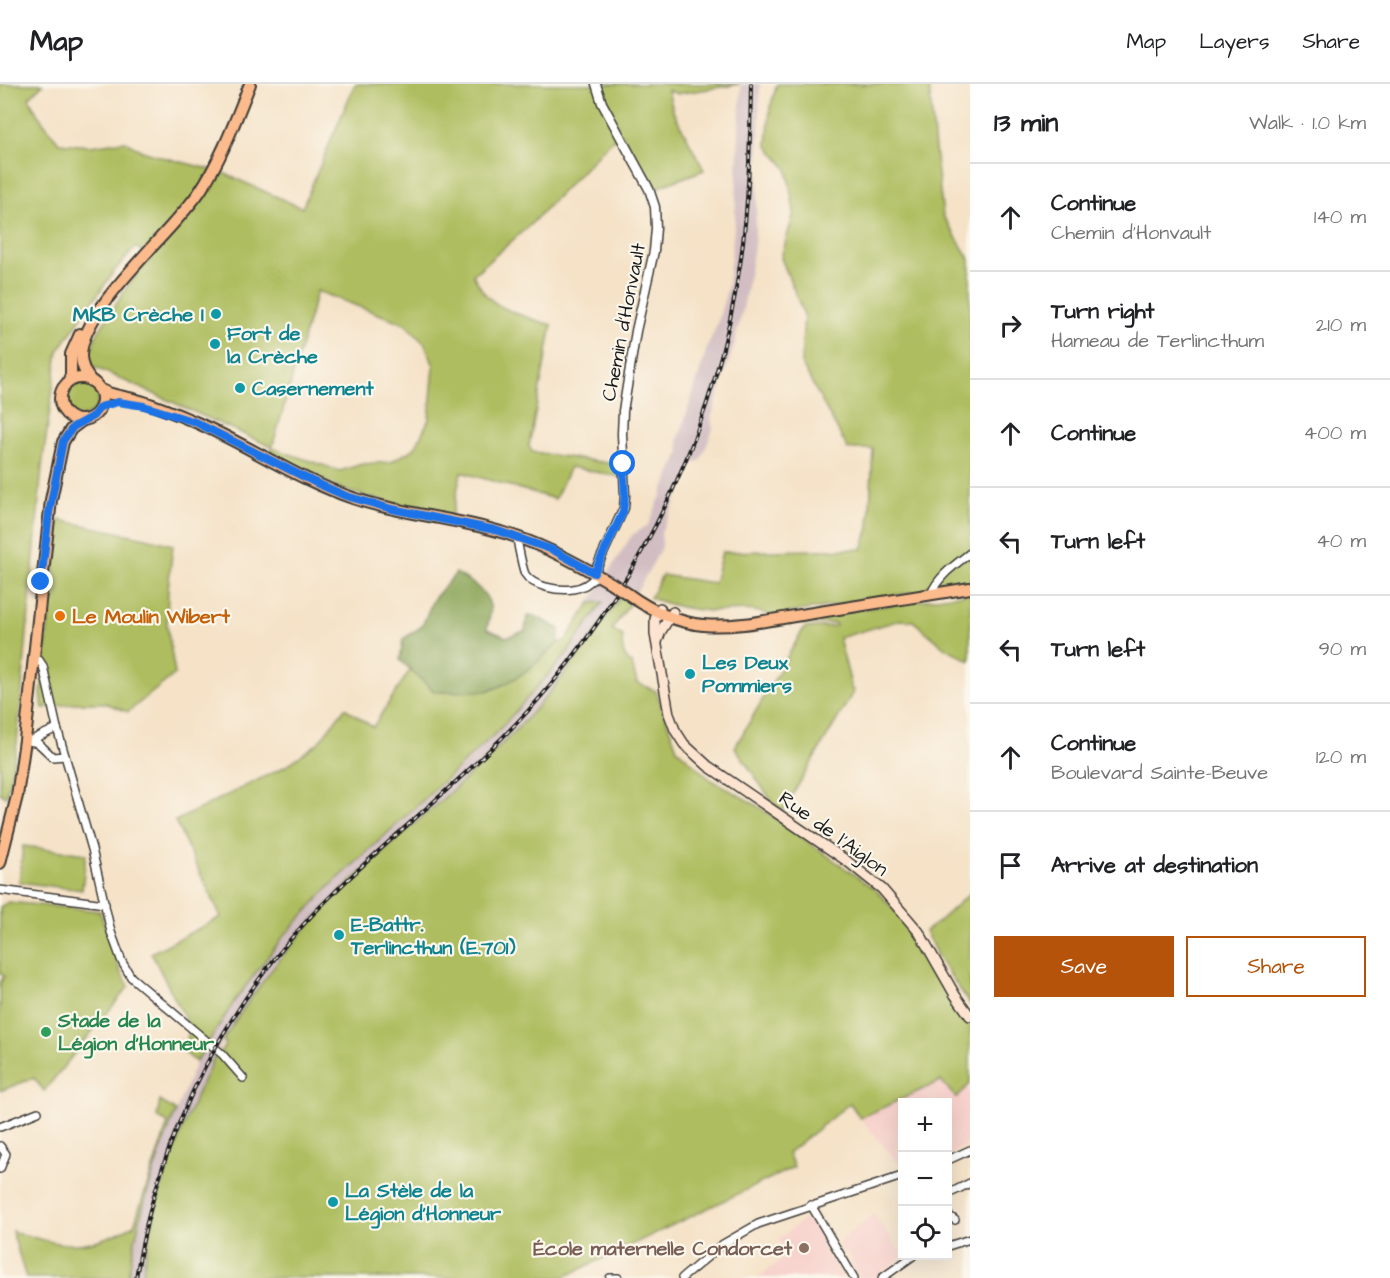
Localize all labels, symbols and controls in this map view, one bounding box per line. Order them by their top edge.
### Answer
text: Map [30,22,83,61]
text: Map [1126,27,1166,56]
text: Layers [1199,27,1269,56]
text: Share [1302,27,1360,56]
text: 13 min [994,105,1058,141]
text: Walk · 1.0 km [1249,109,1366,137]
text: Continue [1051,188,1136,219]
icon: ahead [994,201,1027,234]
text: 140 m [1314,203,1366,231]
text: Chemin d'Honvault [1051,219,1211,247]
street label: Chemin d'Honvault [595,241,653,404]
text: Turn right [1051,296,1154,327]
place label: MKB Crèche I [73,301,204,329]
marker: MKB Crèche I [209,307,223,321]
icon: right [994,309,1027,342]
text: 210 m [1316,311,1366,339]
place label: Fort de la Crèche [227,320,318,371]
text: Hameau de Terlincthum [1051,327,1264,355]
marker: Fort de la Crèche [208,337,222,351]
place label: Casernement [252,375,374,403]
marker: Casernement [233,381,247,395]
icon: ahead [994,417,1027,450]
text: Continue [1051,418,1136,449]
text: 400 m [1304,419,1366,447]
route start [609,450,635,476]
icon: left [994,525,1027,558]
text: Turn left [1051,526,1145,557]
text: 40 m [1316,527,1366,555]
route end [27,568,53,594]
place label: Le Moulin Wibert [72,603,231,631]
marker: Le Moulin Wibert [53,609,67,623]
icon: left [994,633,1027,666]
text: Turn left [1051,634,1145,665]
text: 90 m [1318,635,1366,663]
place label: Les Deux Pommiers [702,649,792,700]
marker: Les Deux Pommiers [683,667,697,681]
text: Continue [1051,728,1136,759]
icon: ahead [994,741,1027,774]
text: 120 m [1316,743,1366,771]
text: Boulevard Sainte-Beuve [1051,759,1268,787]
street label: Rue de l'Aiglon [772,784,894,884]
icon: arrive [994,849,1027,882]
text: Arrive at destination [1051,850,1258,881]
place label: E-Battr. Terlincthun (E.701) [350,911,515,962]
marker: E-Battr. Terlincthun (E.701) [332,928,346,942]
button: Save [994,936,1174,997]
button: Share [1186,936,1366,997]
place label: Stade de la Légion d'Honneur [57,1007,215,1059]
marker: Stade de la Légion d'Honneur [39,1025,53,1039]
map controls [898,1098,952,1260]
button: + [898,1098,952,1152]
button: − [898,1152,952,1206]
place label: La Stèle de la Légion d'Honneur [345,1177,502,1229]
marker: La Stèle de la Légion d'Honneur [326,1195,340,1209]
button: locate [898,1206,952,1260]
place label: École maternelle Condorcet [533,1235,793,1263]
marker: École maternelle Condorcet [797,1241,811,1255]

